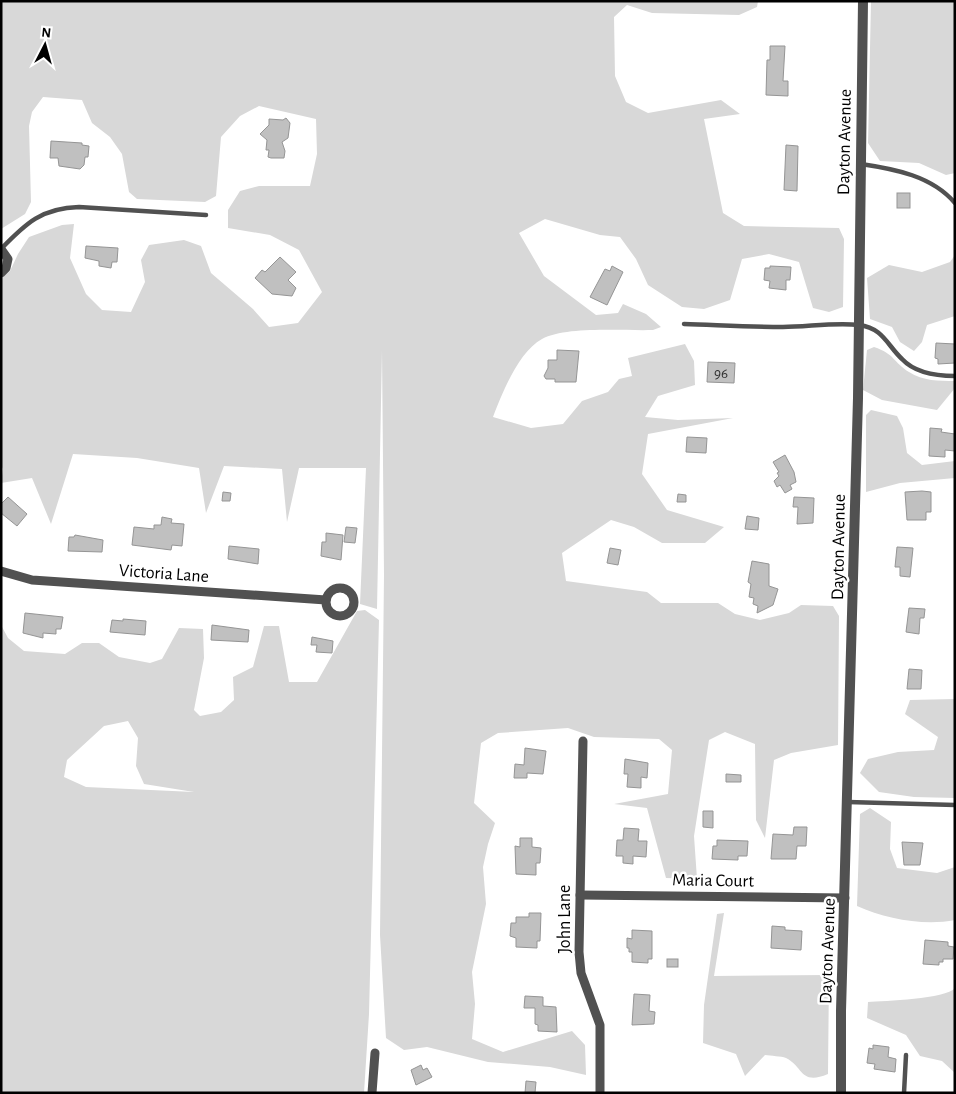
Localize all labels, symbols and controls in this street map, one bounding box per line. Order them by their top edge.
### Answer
north arrow [20,20,70,70]
text: N [41,26,52,41]
street label: Dayton Avenue [835,89,855,195]
house number: 96 [714,366,728,381]
street label: Dayton Avenue [829,494,849,600]
street label: Victoria Lane [118,562,210,586]
street label: Maria Court [672,871,754,891]
street label: John Lane [556,885,574,953]
street label: Dayton Avenue [817,898,839,1004]

